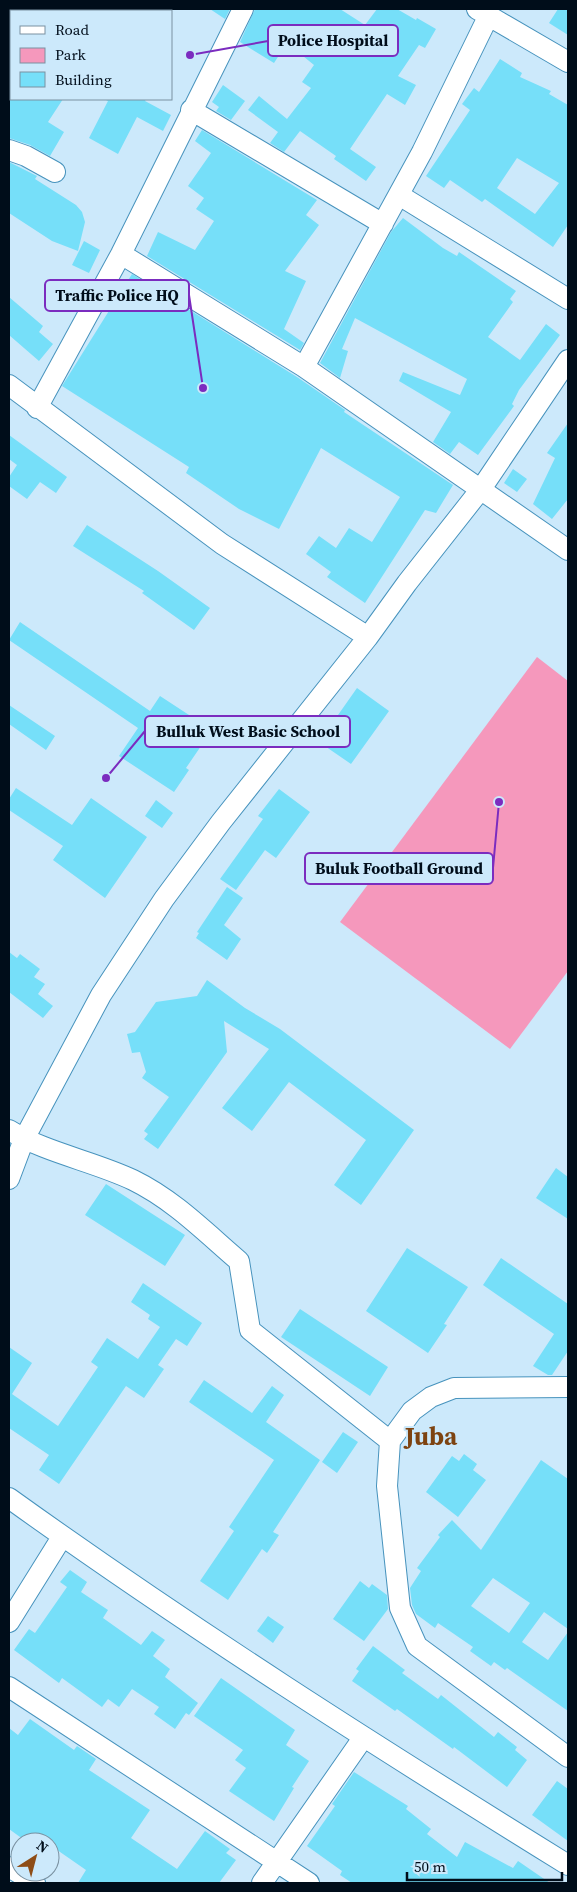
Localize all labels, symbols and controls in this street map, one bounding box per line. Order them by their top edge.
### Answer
legend [10,10,172,100]
text: Road [55,19,89,40]
callout: Police Hospital [268,25,398,56]
text: Police Hospital [278,29,388,51]
text: Park [55,44,87,65]
text: Building [55,69,112,90]
callout: Traffic Police HQ [45,280,189,311]
text: Traffic Police HQ [55,284,179,306]
callout: Bulluk West Basic School [145,716,350,747]
text: Bulluk West Basic School [156,720,340,742]
callout: Buluk Football Ground [305,853,493,884]
text: Buluk Football Ground [315,857,483,879]
district label: Juba [403,1419,458,1453]
north arrow [10,1832,60,1882]
text: N [33,1835,53,1858]
scale bar [407,1850,562,1882]
text: 50 m [414,1856,446,1877]

